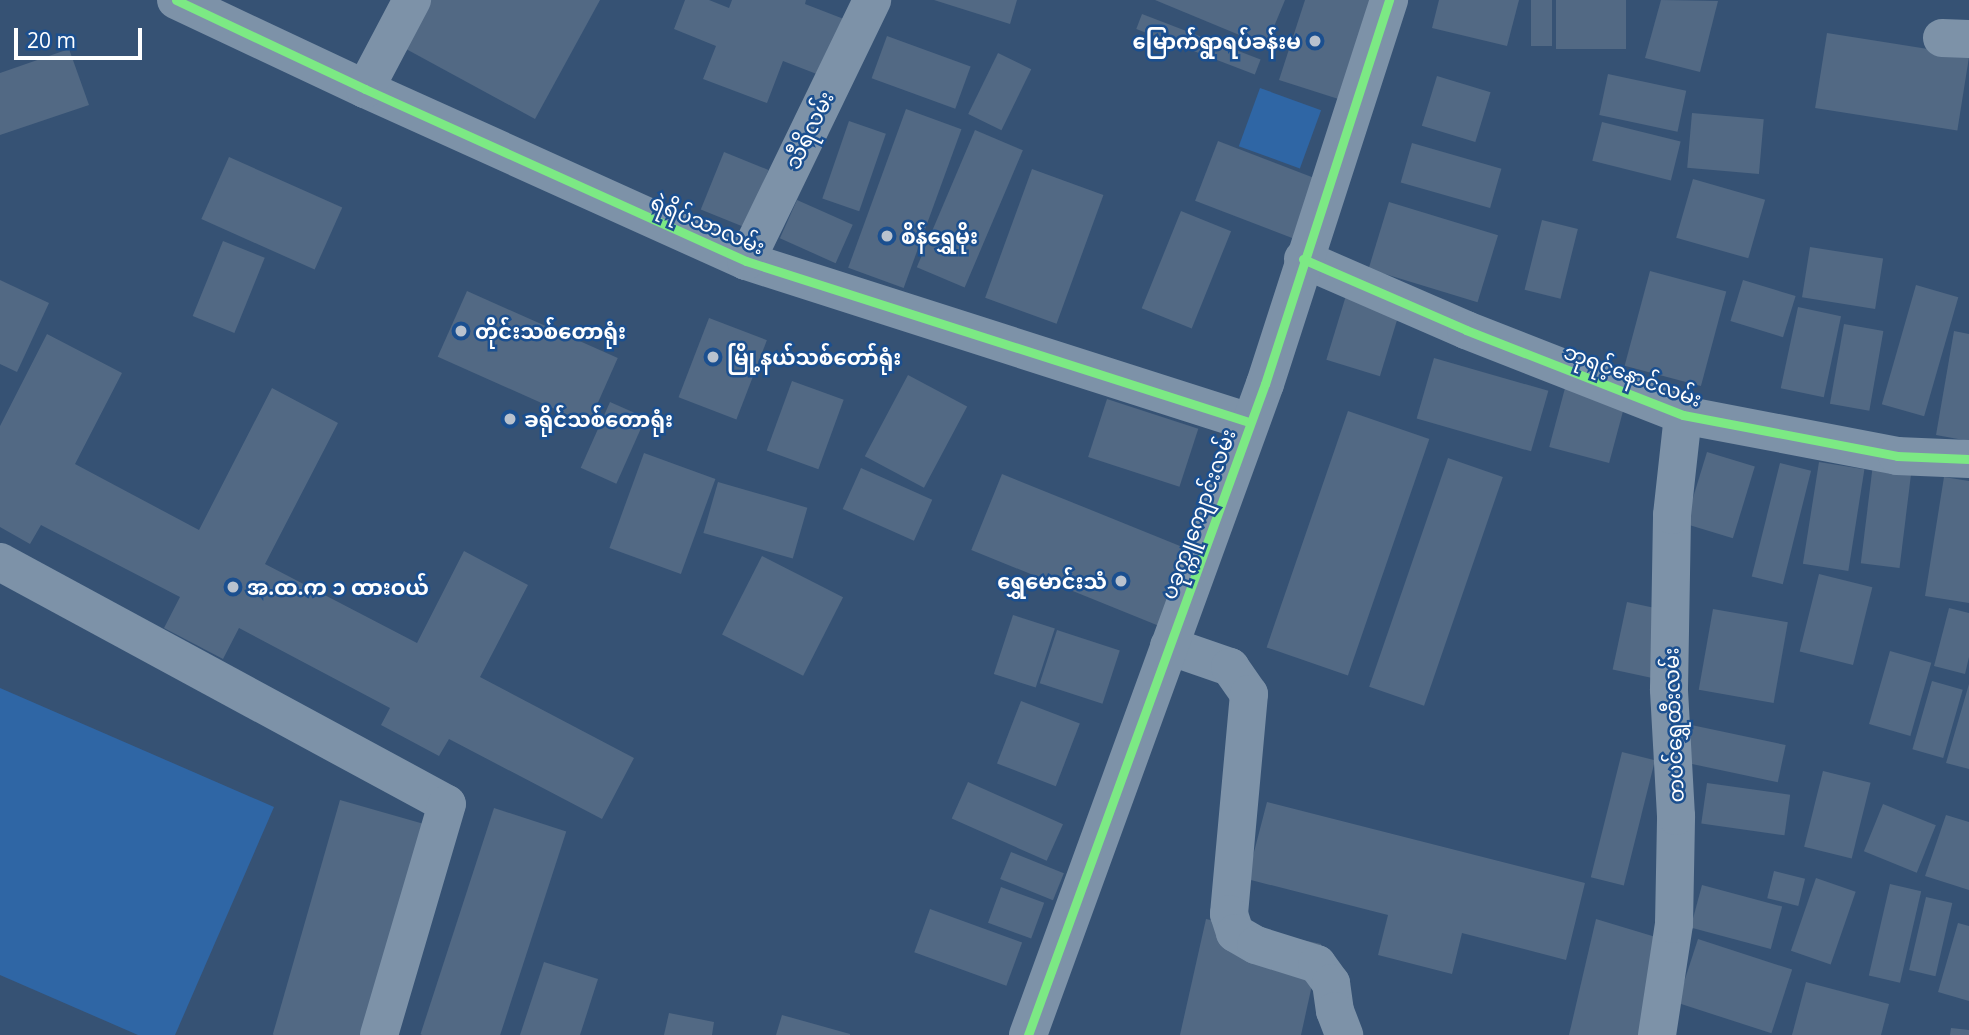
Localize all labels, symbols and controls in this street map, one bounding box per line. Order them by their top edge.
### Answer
scale bar [18,14,145,58]
text: 20 m [27,26,76,54]
place label: မြောက်ရွာရပ်ခန်းမ [1133,28,1301,54]
marker: မြောက်ရွာရပ်ခန်းမ [1307,33,1323,49]
street label: သီရိလမ်း [779,87,839,173]
street label: ရဲရိပ်သာလမ်း [647,189,769,259]
place label: စိန်ရွှေမိုး [901,223,978,249]
marker: စိန်ရွှေမိုး [879,228,895,244]
place label: တိုင်းသစ်တောရုံး [475,318,626,344]
marker: တိုင်းသစ်တောရုံး [453,323,469,339]
street label: ဘုရင့်နောင်လမ်း [1561,338,1705,412]
place label: မြို့နယ်သစ်တော်ရုံး [727,344,901,370]
marker: မြို့နယ်သစ်တော်ရုံး [705,349,721,365]
place label: ခရိုင်သစ်တောရုံး [524,406,673,432]
marker: ခရိုင်သစ်တောရုံး [502,411,518,427]
street label: ပခုက္ကူကျောင်းလမ်း [1156,425,1240,603]
place label: ရွှေမောင်းသံ [997,568,1107,594]
marker: ရွှေမောင်းသံ [1113,573,1129,589]
place label: အ.ထ.က ၁ ထားဝယ် [247,574,429,600]
marker: အ.ထ.က ၁ ထားဝယ် [225,579,241,595]
street label: တပင်ရွှေထီးလမ်း [1658,647,1688,803]

